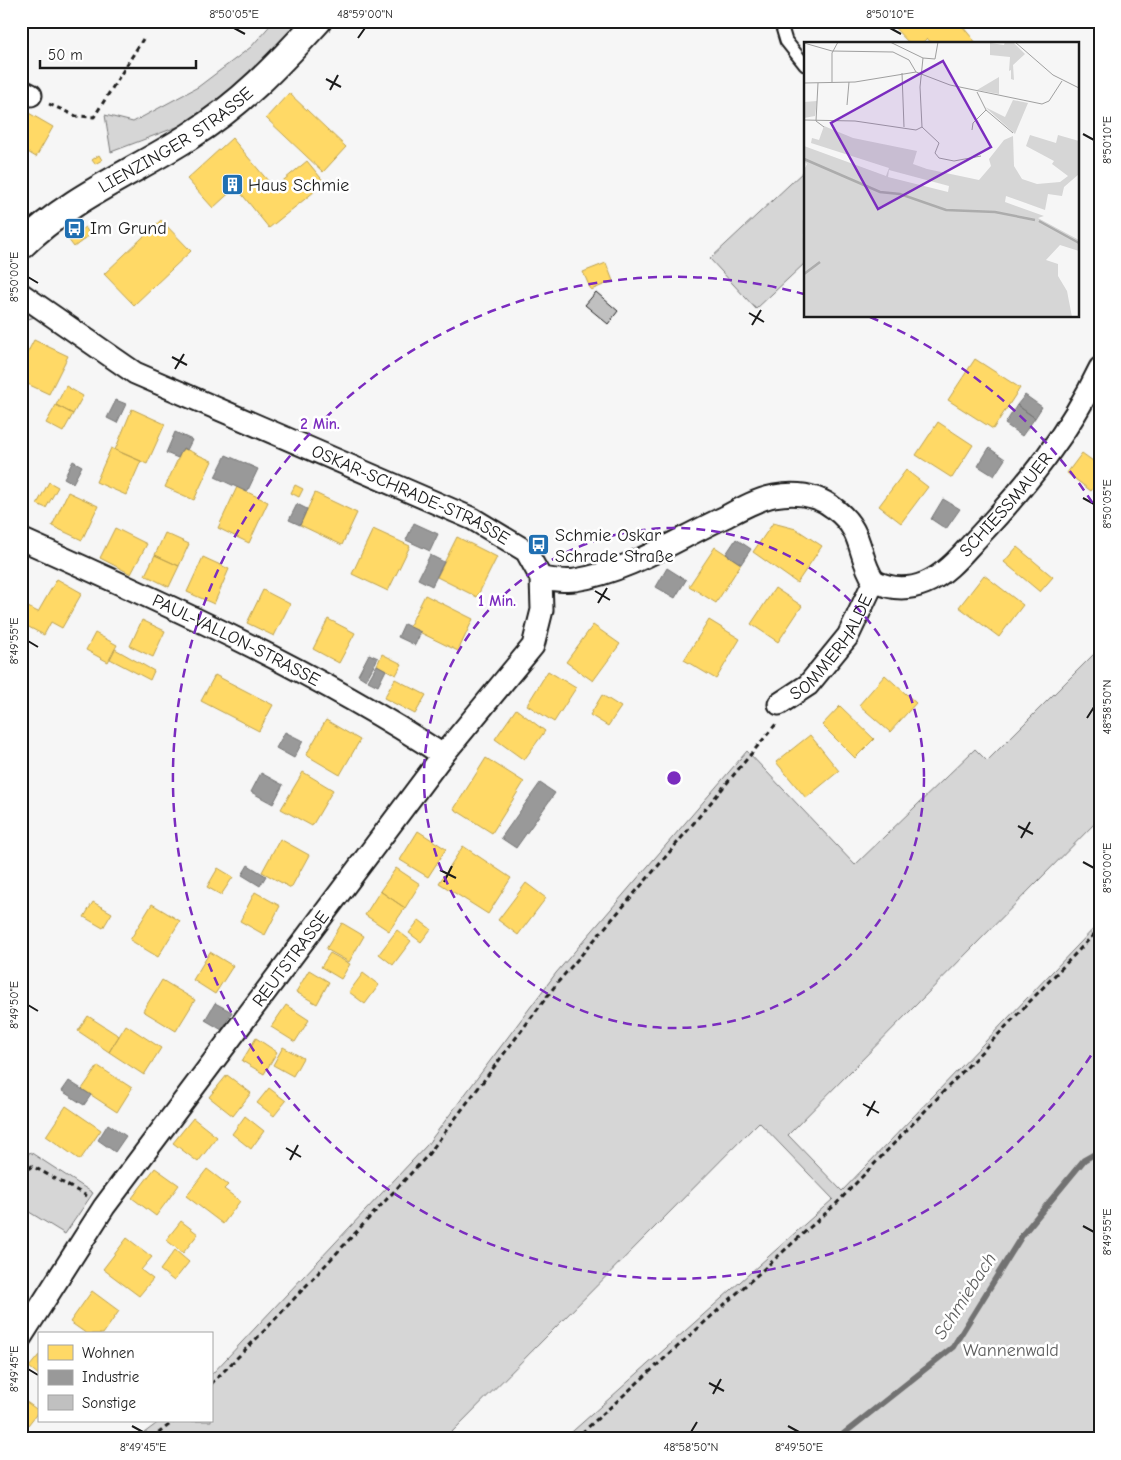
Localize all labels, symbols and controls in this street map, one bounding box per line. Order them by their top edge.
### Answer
text: 8°50'05"E [209,7,259,21]
text: 48°59'00"N [337,7,393,21]
text: 8°50'10"E [866,7,914,21]
scale bar [40,38,196,70]
inset map [804,42,1078,318]
text: 50 m [48,46,83,64]
street label: LIENZINGER STRASSE [94,82,257,197]
text: 8°50'10"E [1100,116,1114,164]
building icon: Haus Schmie [220,173,244,197]
place label: Haus Schmie [248,175,349,196]
bus stop icon: Im Grund [62,216,86,240]
place label: Im Grund [90,218,167,239]
text: 8°50'00"E [7,252,21,302]
text: 2 Min. [300,415,340,433]
street label: OSKAR-SCHRADE-STRASSE [308,440,514,549]
street label: SCHIESSMAUER [955,448,1057,561]
text: 8°50'05"E [1100,479,1114,529]
place label: Schmie Oskar Schrade Straße [555,525,674,567]
bus stop icon: Schmie Oskar Schrade Straße [527,533,551,557]
street label: PAUL-VALLON-STRASSE [149,590,324,691]
street label: SOMMERHALDE [786,591,877,705]
text: 1 Min. [478,592,516,610]
text: 8°49'55"E [7,617,21,665]
text: 48°58'50"N [1100,680,1114,735]
centre of rings [665,769,683,787]
text: 8°50'00"E [1100,843,1114,893]
street label: REUTSTRASSE [248,907,334,1011]
text: 8°49'50"E [7,981,21,1029]
text: 8°49'55"E [1100,1208,1114,1256]
water label: Schmiebach [929,1249,1001,1343]
legend [38,1332,212,1422]
park label: Wannenwald [963,1340,1059,1361]
text: Wohnen [82,1344,135,1362]
text: 8°49'45"E [7,1346,21,1392]
text: Industrie [82,1368,140,1386]
text: Sonstige [82,1394,136,1412]
text: 8°49'45"E [120,1440,166,1454]
text: 48°58'50"N [664,1440,719,1454]
text: 8°49'50"E [775,1440,823,1454]

